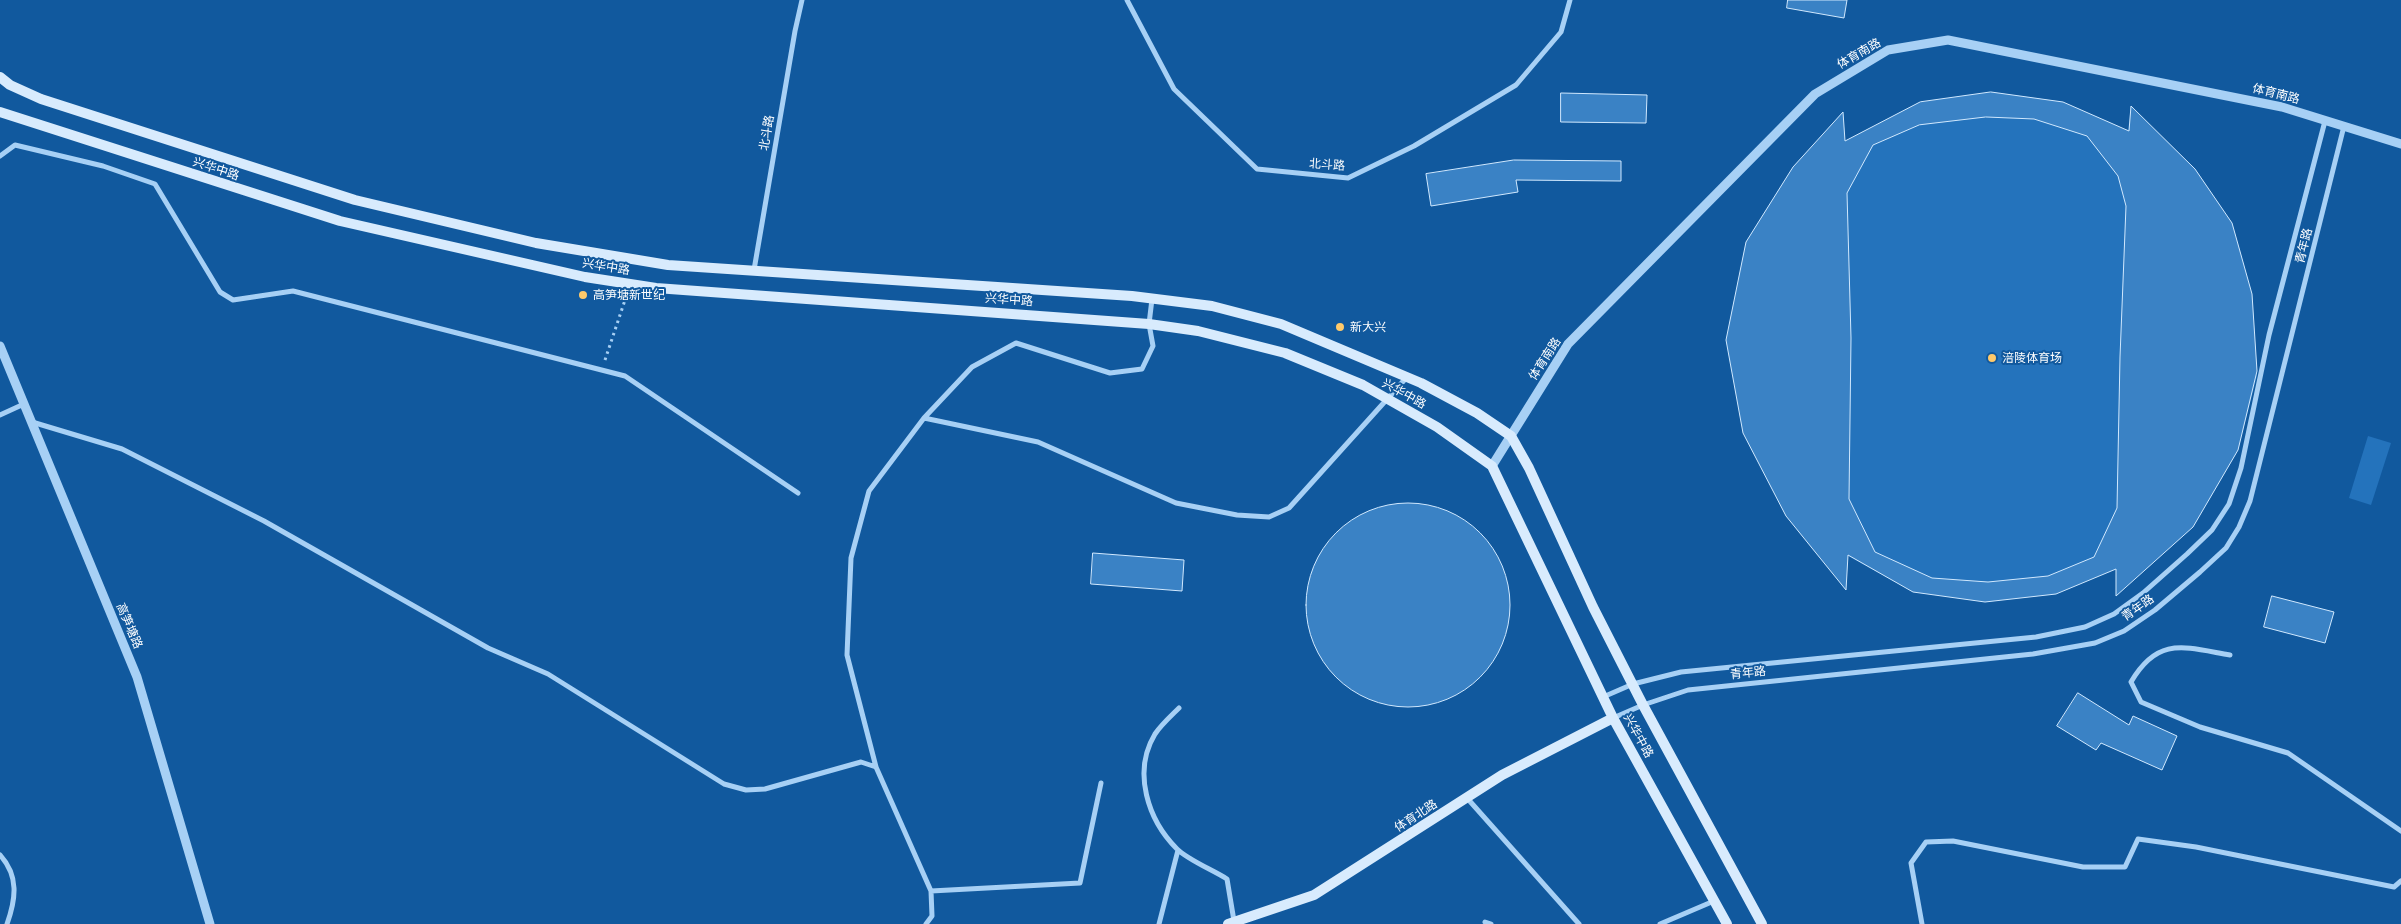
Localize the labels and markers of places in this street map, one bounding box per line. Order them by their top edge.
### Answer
place label: 高笋塘新世纪 [593,288,665,302]
marker: 高笋塘新世纪 [577,289,589,301]
place label: 新大兴 [1350,320,1386,334]
marker: 新大兴 [1334,321,1346,333]
place label: 涪陵体育场 [2002,351,2062,365]
marker: 涪陵体育场 [1986,352,1998,364]

